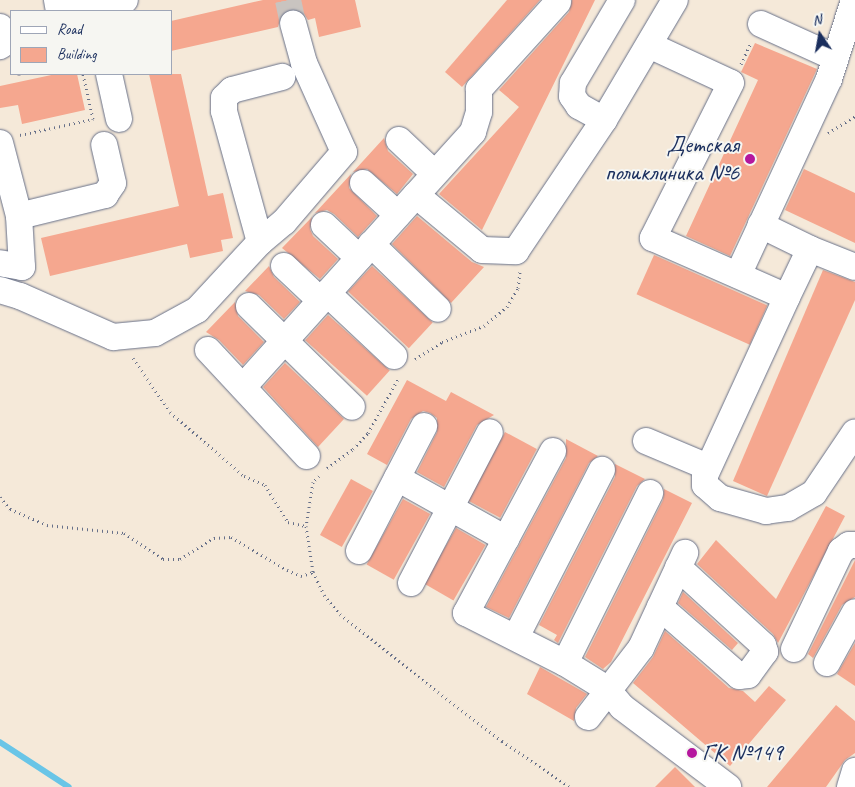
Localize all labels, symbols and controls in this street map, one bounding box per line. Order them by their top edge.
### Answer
legend [10,10,172,75]
north arrow [795,10,845,60]
text: N [811,11,823,29]
text: Road [57,20,82,39]
text: Building [57,45,96,64]
place label: Детская поликлиника №6 [605,131,739,187]
marker: Детская поликлиника №6 [743,152,757,166]
place label: ГК №149 [702,739,783,767]
marker: ГК №149 [686,747,698,759]

